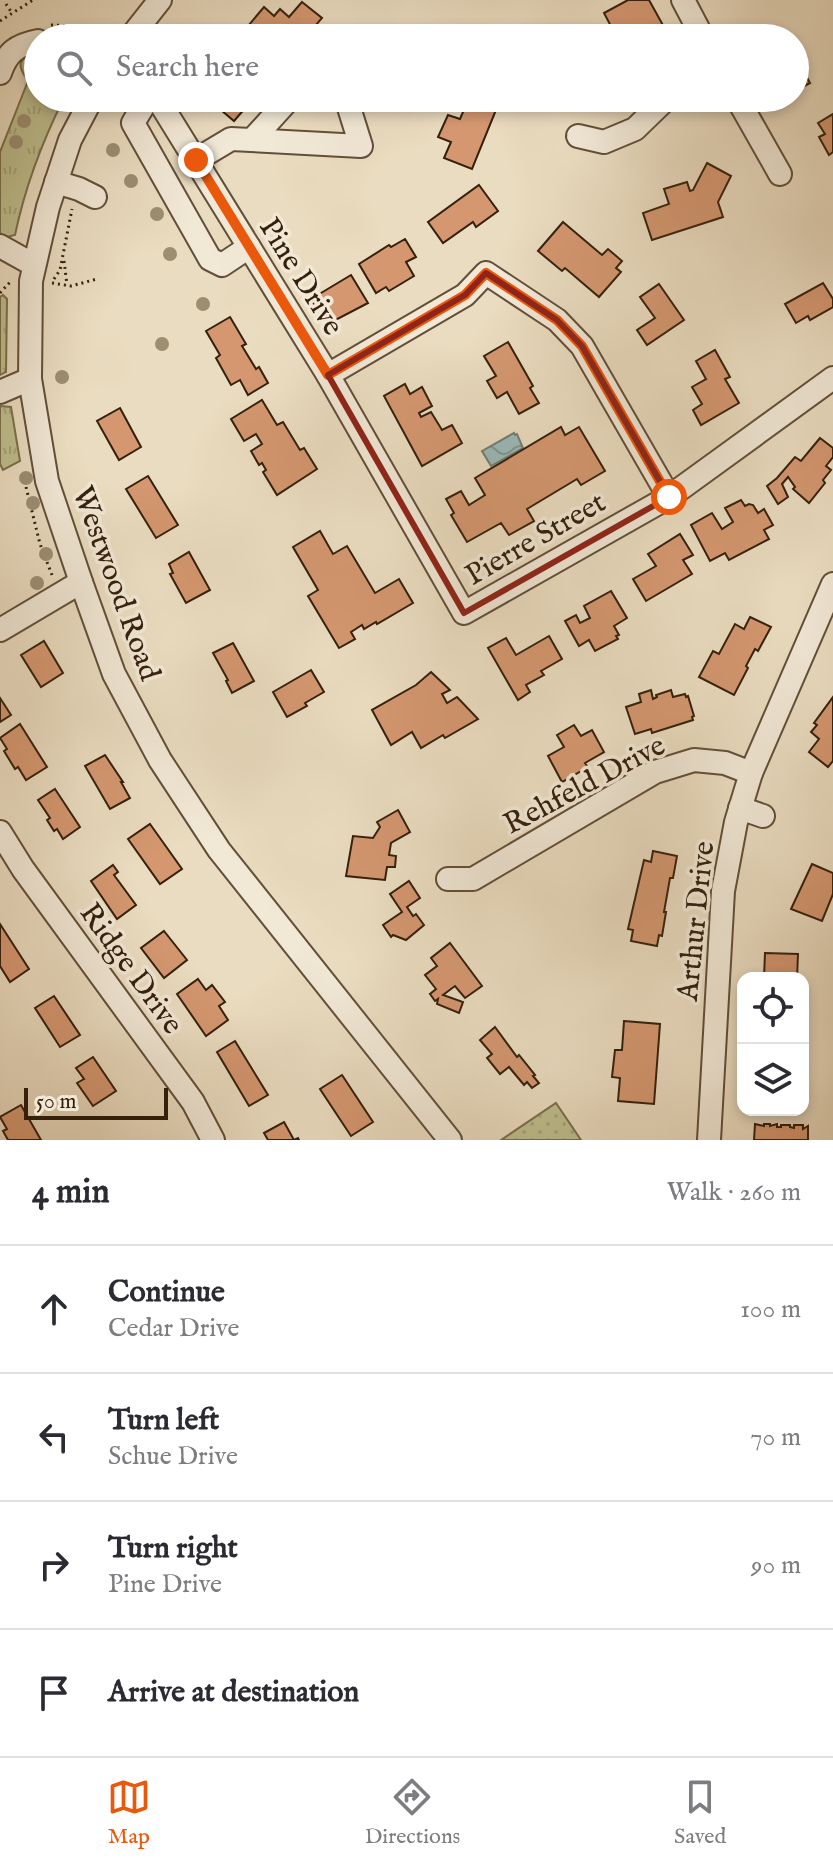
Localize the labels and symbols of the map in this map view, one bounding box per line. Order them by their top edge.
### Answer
route end [178,142,214,178]
street label: Pine Drive [249,211,351,343]
route start [651,479,687,515]
street label: Westwood Road [62,481,168,687]
street label: Pierre Street [459,484,613,595]
street label: Rehfeld Drive [498,727,672,844]
street label: Arthur Drive [670,839,724,1004]
street label: Ridge Drive [70,896,191,1042]
scale bar [24,1084,168,1120]

